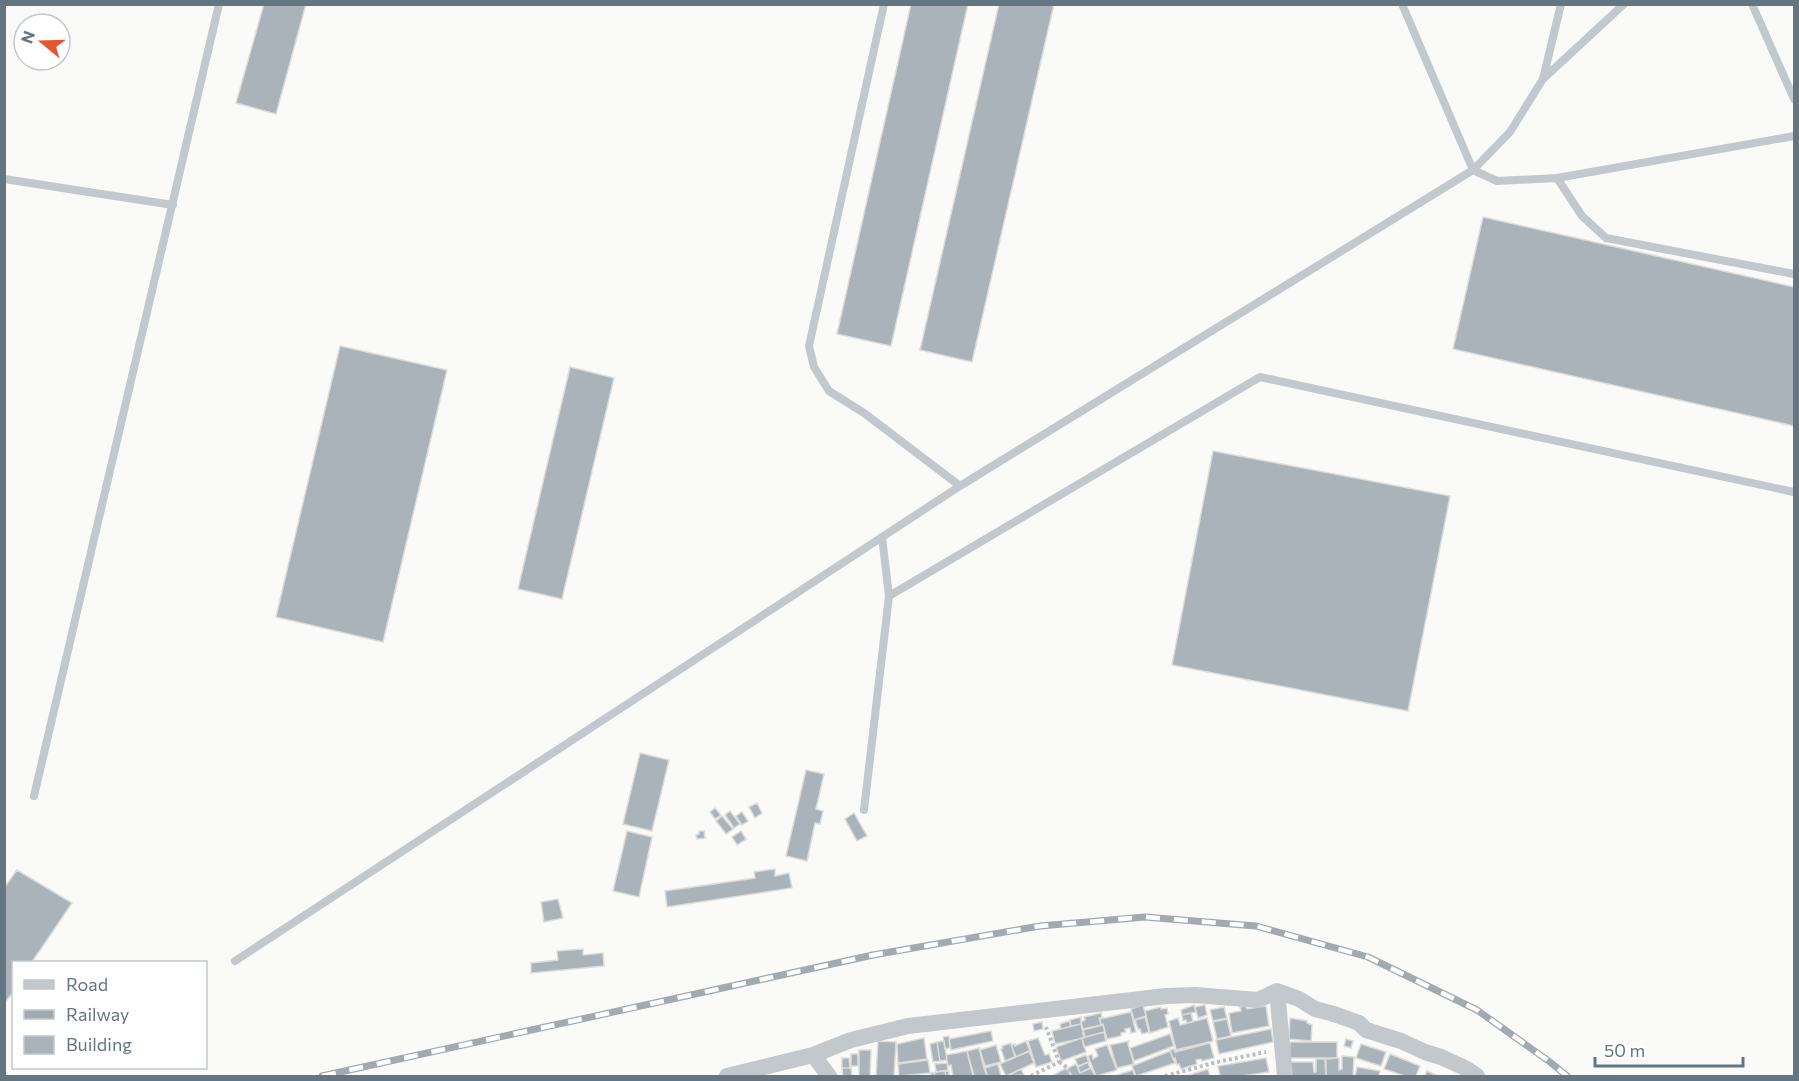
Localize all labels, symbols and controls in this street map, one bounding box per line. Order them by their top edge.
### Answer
north arrow [12,12,72,72]
text: N [16,28,38,46]
legend [12,961,207,1069]
text: Road [66,973,108,995]
text: Railway [66,1003,129,1025]
scale bar [1595,1030,1744,1068]
text: Building [66,1033,132,1055]
text: 50 m [1604,1039,1645,1061]

